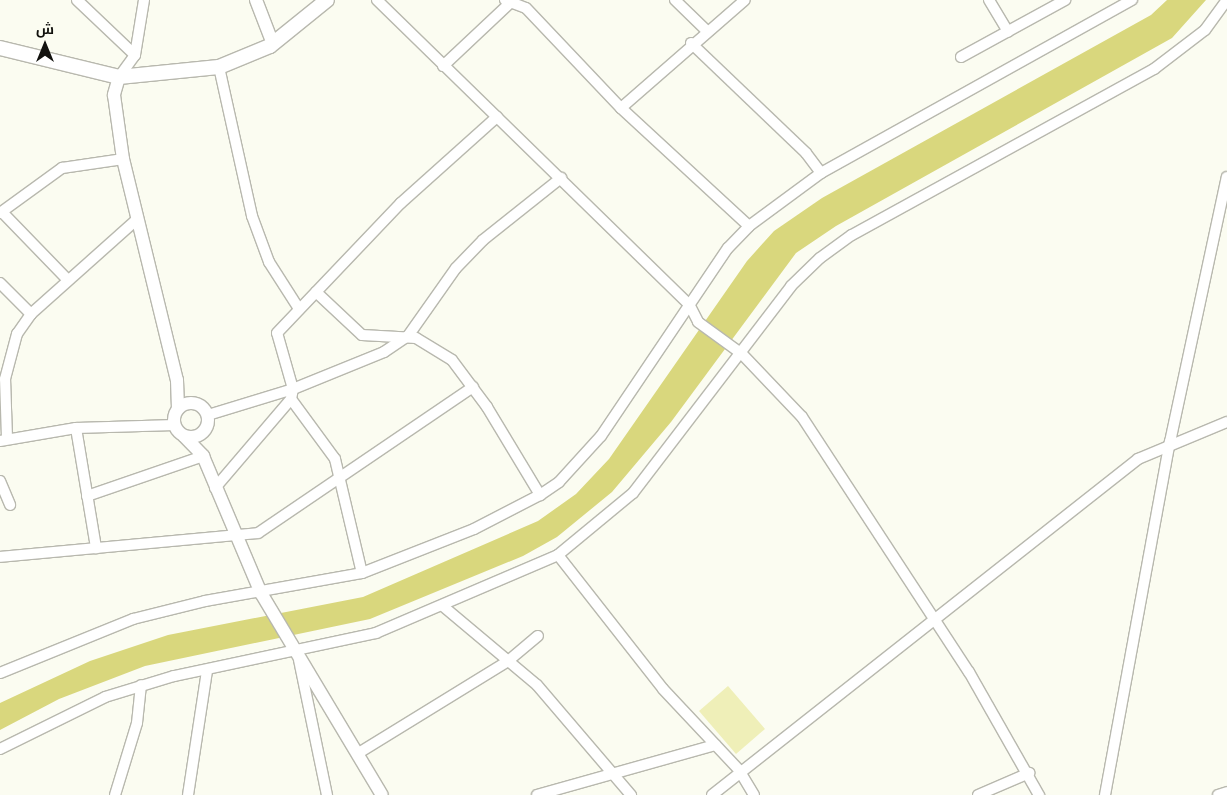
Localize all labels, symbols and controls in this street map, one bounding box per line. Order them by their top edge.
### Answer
text: ش [36,19,54,40]
north arrow [20,20,70,70]

